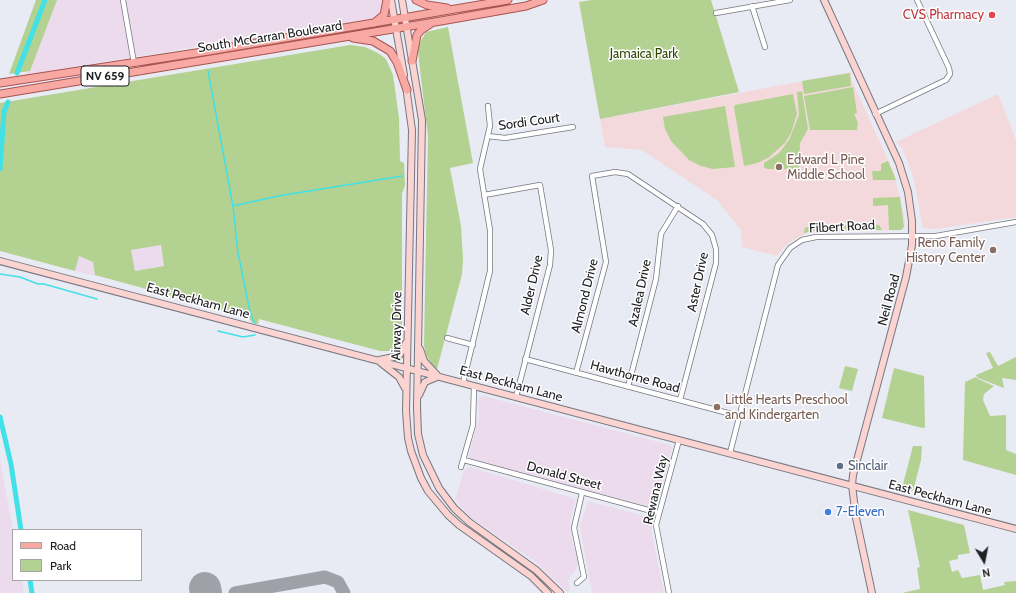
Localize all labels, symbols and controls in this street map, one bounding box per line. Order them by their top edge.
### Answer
place label: CVS Pharmacy [903,7,984,23]
marker: CVS Pharmacy [987,10,997,20]
street label: South McCarran Boulevard [197,18,343,56]
park label: Jamaica Park [610,46,678,62]
road number: NV 659 [81,66,129,86]
street label: Sordi Court [497,110,561,134]
place label: Edward L Pine Middle School [787,152,865,183]
marker: Edward L Pine Middle School [774,162,784,172]
street label: Filbert Road [809,217,875,237]
place label: Reno Family History Center [906,235,985,266]
marker: Reno Family History Center [988,245,998,255]
street label: Aster Drive [684,251,712,313]
street label: Alder Drive [518,254,546,316]
street label: Almond Drive [568,257,602,335]
street label: Azalea Drive [625,258,655,328]
street label: Neil Road [875,273,903,327]
street label: East Peckham Lane [145,280,251,322]
street label: Airway Drive [389,291,405,361]
street label: Hawthorne Road [588,358,682,396]
street label: East Peckham Lane [458,363,564,405]
place label: Little Hearts Preschool and Kindergarten [725,392,848,423]
marker: Little Hearts Preschool and Kindergarten [712,402,722,412]
street label: Rewana Way [640,454,672,526]
place label: Sinclair [848,458,888,474]
street label: Donald Street [525,459,603,493]
marker: Sinclair [835,461,845,471]
street label: East Peckham Lane [887,477,993,519]
place label: 7-Eleven [836,504,885,520]
marker: 7-Eleven [823,507,833,517]
legend [12,529,142,581]
text: Road [50,538,76,553]
north arrow [964,541,1004,581]
text: Park [50,558,72,573]
text: N [981,565,991,580]

